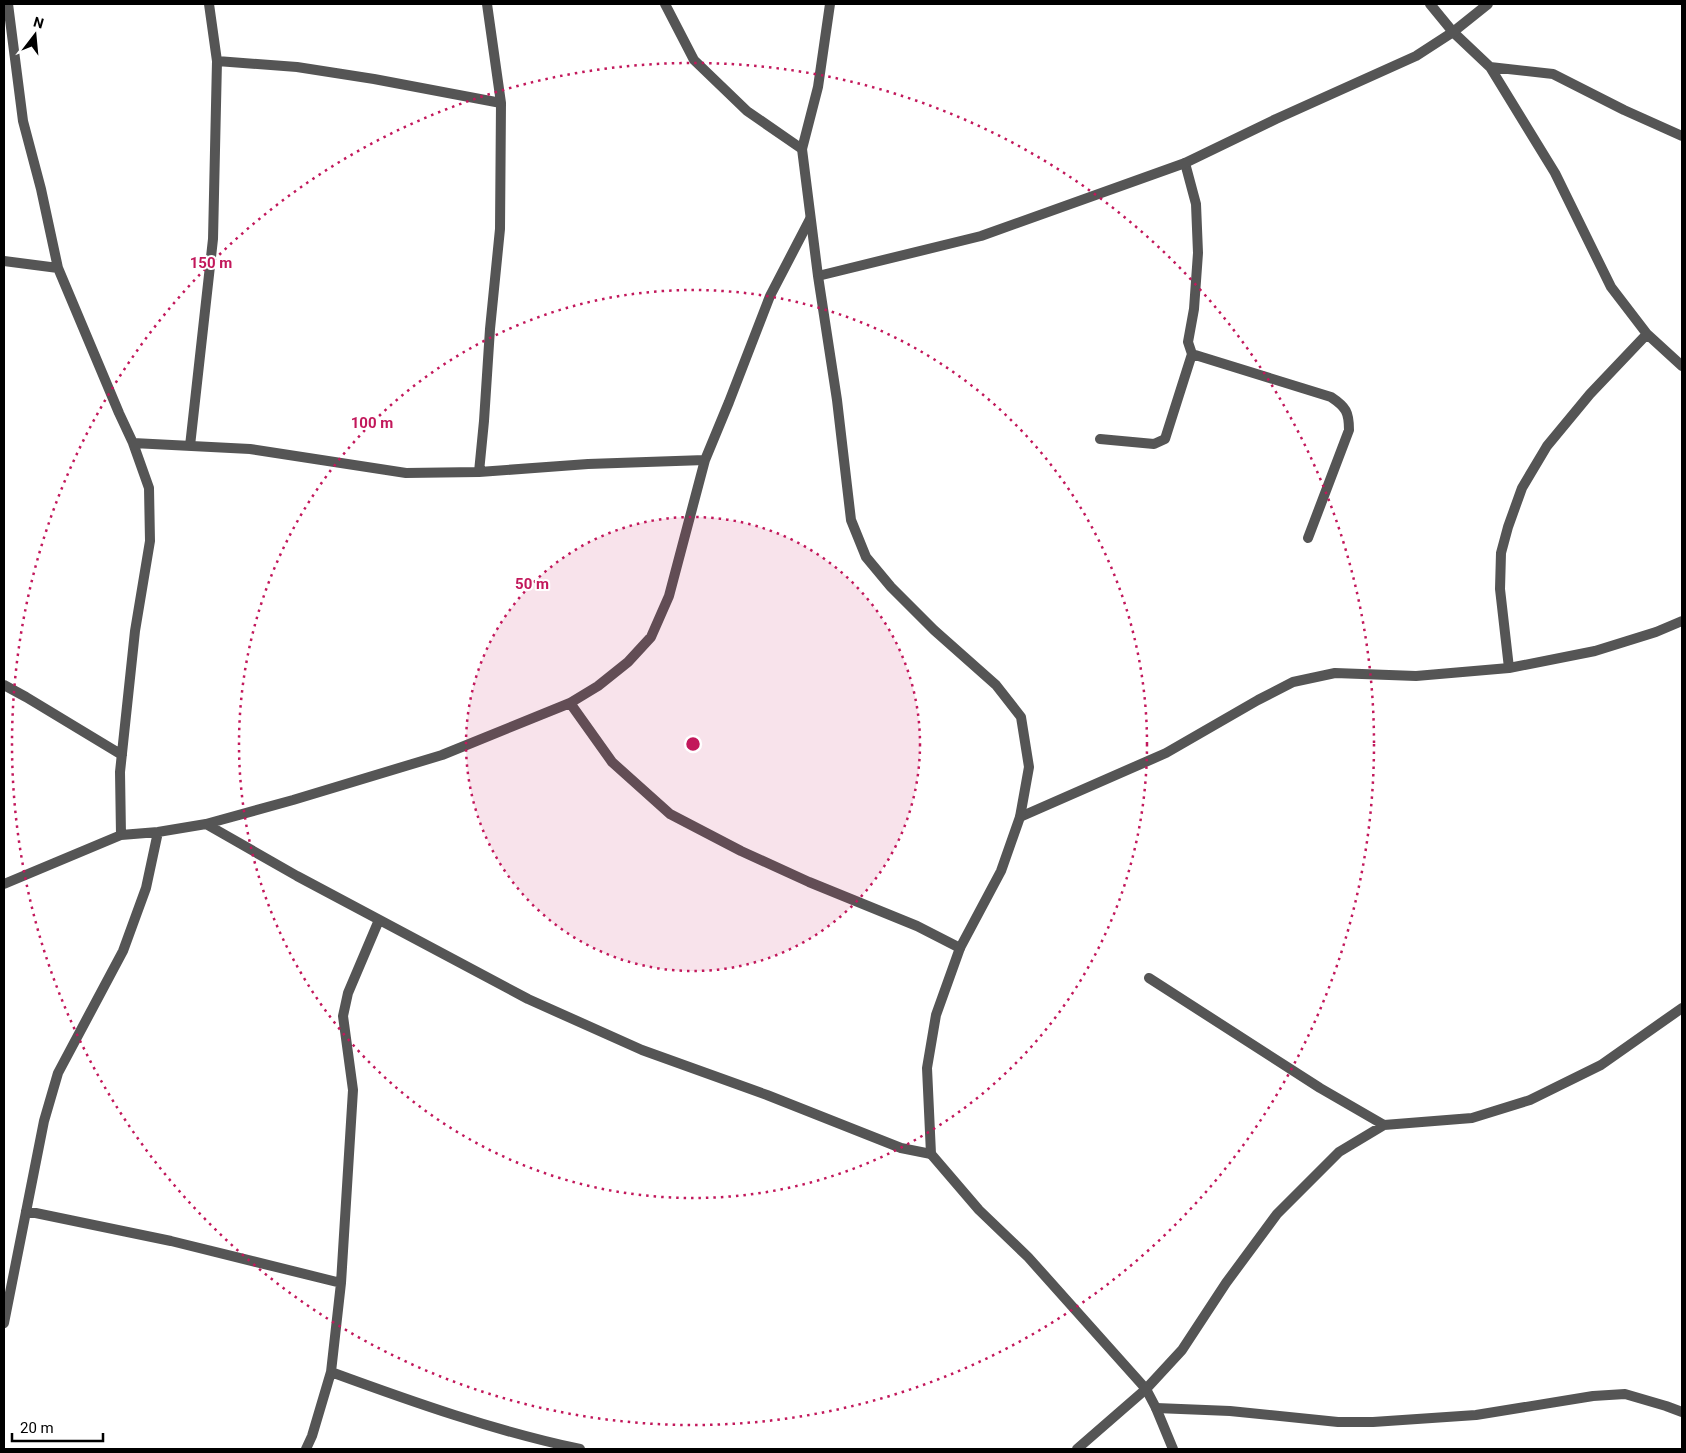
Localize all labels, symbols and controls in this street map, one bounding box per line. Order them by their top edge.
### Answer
north arrow [10,10,60,60]
text: N [32,13,46,32]
text: 150 m [190,254,232,272]
text: 100 m [351,414,393,432]
text: 50 m [515,575,549,593]
centre of rings [684,735,702,753]
scale bar [12,1410,104,1442]
text: 20 m [20,1419,54,1437]

